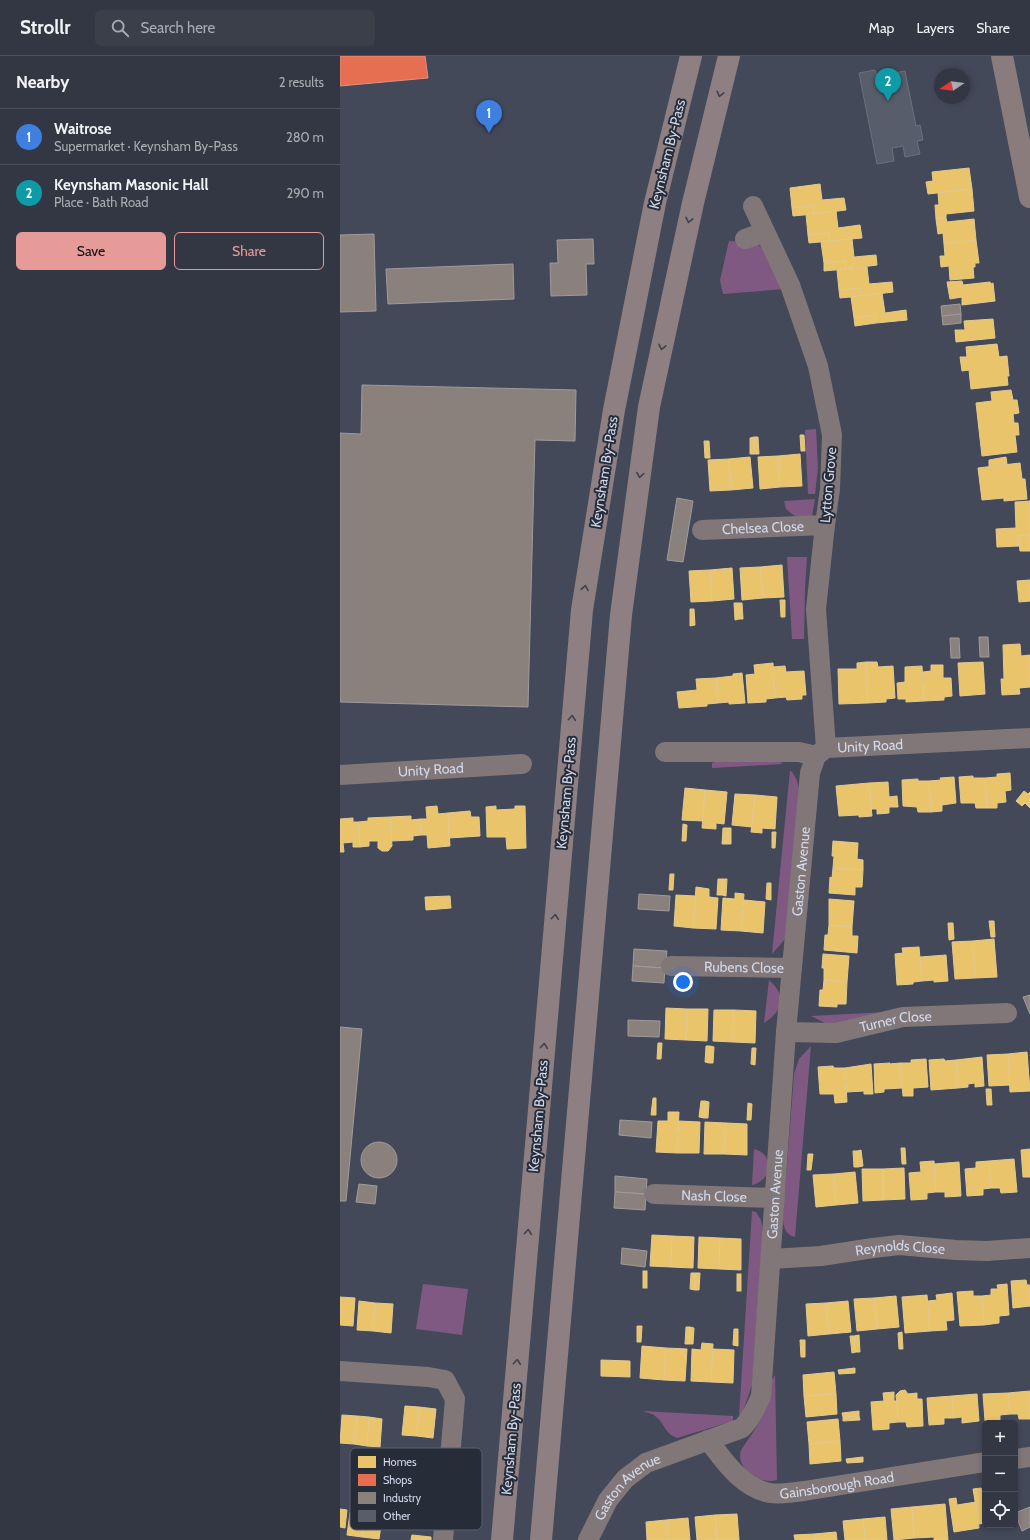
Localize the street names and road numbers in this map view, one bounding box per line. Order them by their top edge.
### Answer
street label: Keynsham By-Pass [645,97,689,211]
street label: Keynsham By-Pass [586,415,622,529]
street label: Lytton Grove [816,446,840,524]
street label: Chelsea Close [722,517,804,538]
street label: Unity Road [837,735,904,756]
street label: Keynsham By-Pass [552,736,580,850]
street label: Unity Road [397,759,464,780]
street label: Gaston Avenue [788,826,814,917]
street label: Rubens Close [704,958,784,977]
street label: Turner Close [858,1007,932,1036]
street label: Keynsham By-Pass [524,1059,552,1173]
street label: Gaston Avenue [763,1149,787,1240]
street label: Nash Close [681,1186,747,1206]
street label: Reynolds Close [854,1236,946,1260]
street label: Keynsham By-Pass [497,1382,525,1496]
street label: Gaston Avenue [590,1450,663,1523]
street label: Gainsborough Road [779,1468,895,1503]

